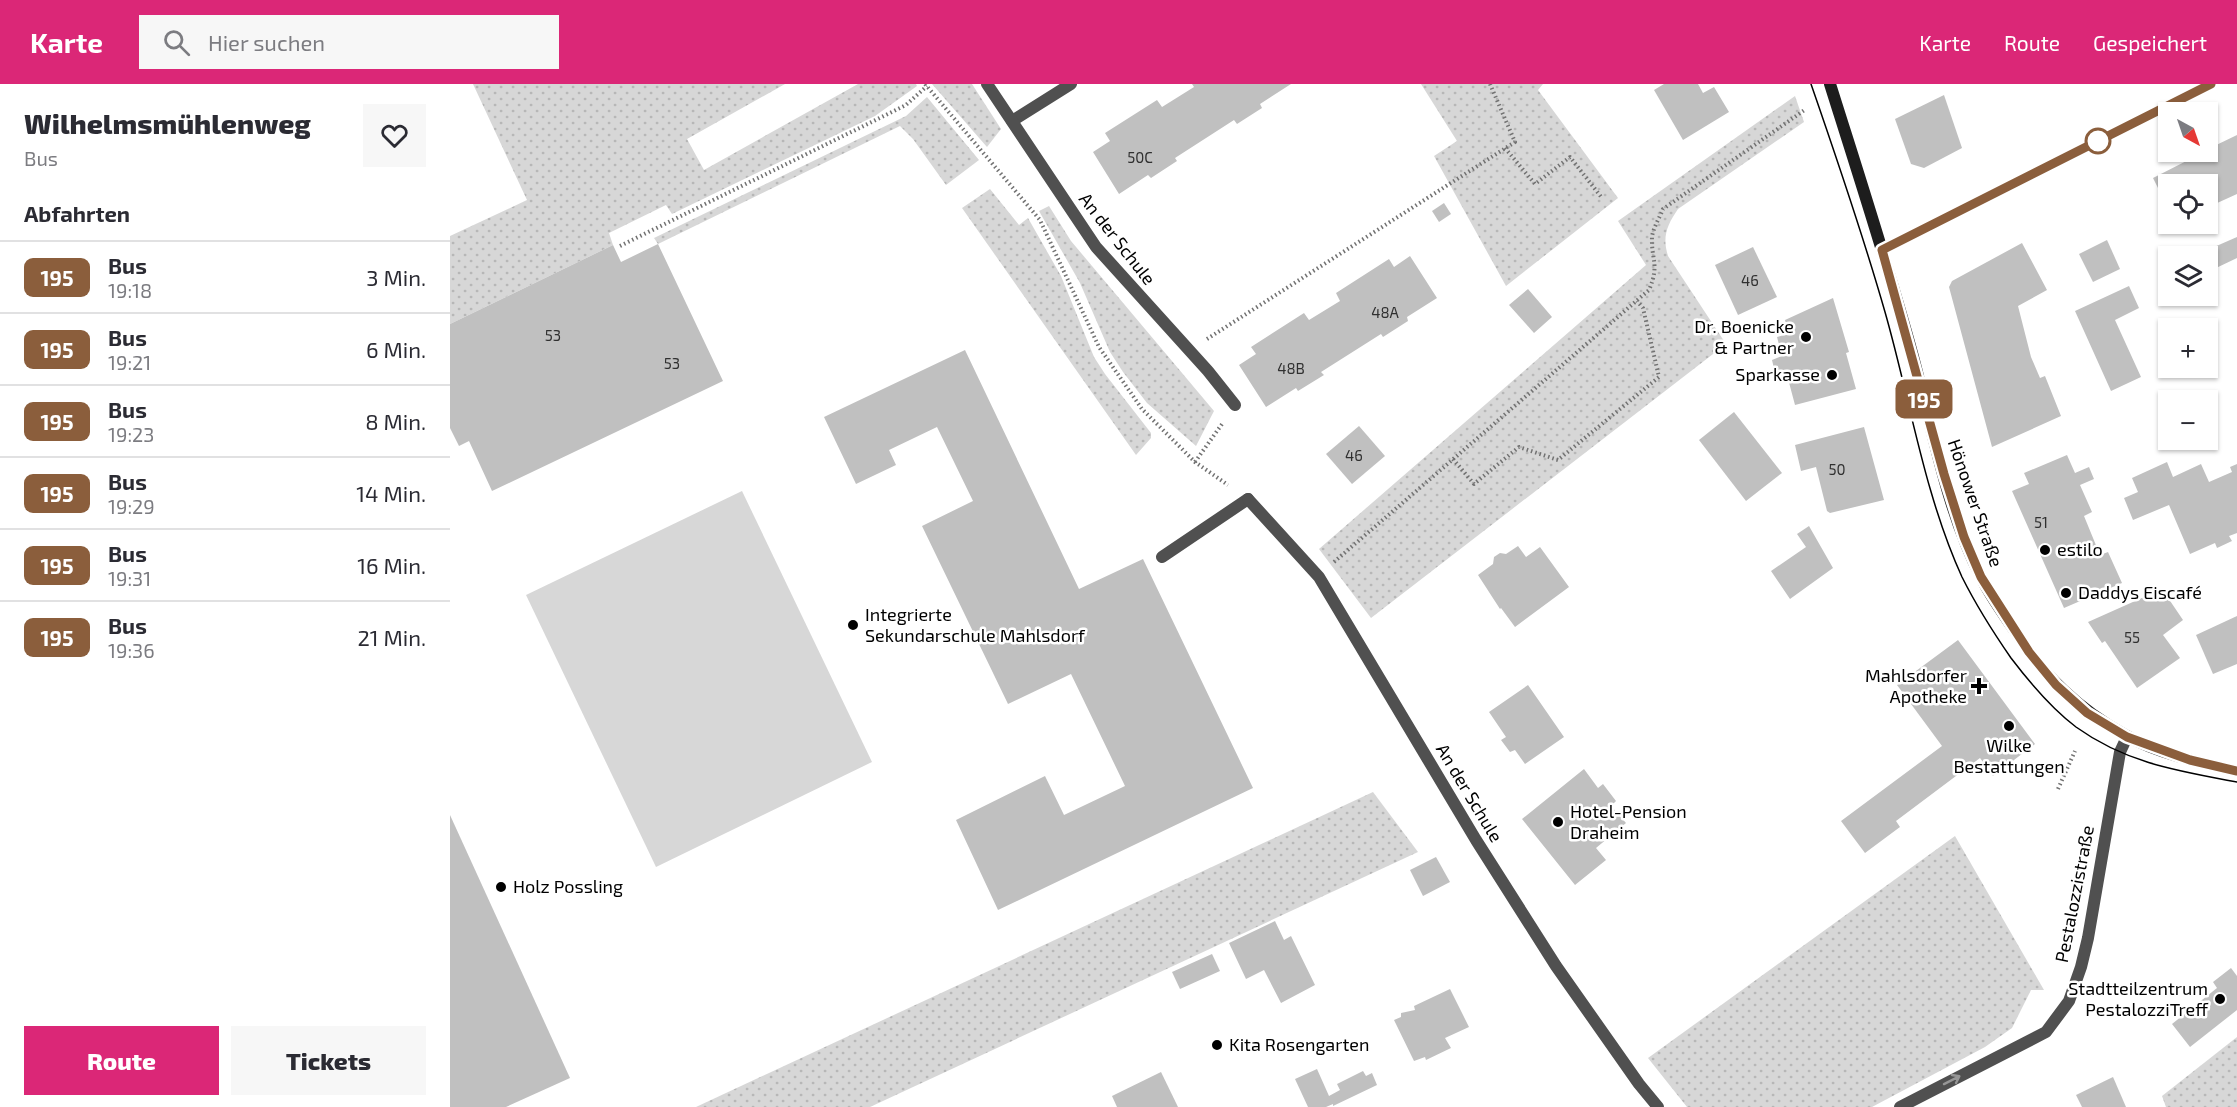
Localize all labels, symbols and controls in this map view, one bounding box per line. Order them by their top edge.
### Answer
search box [139,15,559,69]
text: Karte [30,25,103,59]
icon: search [160,26,193,59]
text: Hier suchen [208,29,325,55]
text: Karte [1919,30,1971,55]
text: Route [2004,30,2060,55]
text: Gespeichert [2093,30,2207,55]
north arrow [2158,102,2218,162]
map controls [2158,102,2218,450]
button: heart [363,104,426,167]
text: Wilhelmsmühlenweg [24,106,311,140]
unlabelled marker [2085,128,2111,154]
text: Bus [24,146,58,170]
house number: 50C [1127,148,1153,166]
button: locate [2158,174,2218,234]
street label: An der Schule [1075,188,1161,289]
text: Abfahrten [24,200,130,226]
button: layers [2158,246,2218,306]
text: Bus [108,252,147,278]
text: 3 Min. [366,264,426,290]
text: 195 [40,265,74,290]
house number: 46 [1741,271,1759,289]
text: 19:18 [108,278,152,302]
house number: 48A [1371,303,1399,321]
place label: Dr. Boenicke & Partner [1694,315,1794,358]
button: + [2158,318,2218,378]
text: Bus [108,324,147,350]
house number: 53 [545,326,561,344]
marker: Dr. Boenicke & Partner [1799,330,1813,344]
text: 6 Min. [366,336,426,362]
text: 195 [40,337,74,362]
text: 19:21 [108,350,151,374]
house number: 53 [664,354,680,372]
house number: 48B [1277,359,1305,377]
place label: Sparkasse [1735,363,1820,385]
marker: Sparkasse [1825,368,1839,382]
line badge: 195 [1890,380,1958,418]
text: 195 [1907,387,1941,412]
button: − [2158,390,2218,450]
text: Bus [108,396,147,422]
text: 8 Min. [365,408,426,434]
text: 195 [40,409,74,434]
text: 19:23 [108,422,154,446]
street label: Hönower Straße [1944,436,2008,570]
house number: 46 [1345,446,1363,464]
house number: 50 [1828,460,1846,478]
text: Bus [108,468,147,494]
text: 14 Min. [356,480,426,506]
text: 195 [40,481,74,506]
text: 19:29 [108,494,155,518]
house number: 51 [2034,513,2048,531]
place label: estilo [2057,538,2103,560]
text: Bus [108,540,147,566]
marker: estilo [2038,543,2052,557]
text: 16 Min. [357,552,426,578]
text: 195 [40,553,74,578]
text: 19:31 [108,566,151,590]
place label: Daddys Eiscafé [2078,581,2202,603]
marker: Daddys Eiscafé [2059,586,2073,600]
place label: Integrierte Sekundarschule Mahlsdorf [865,603,1086,646]
text: Bus [108,612,147,638]
marker: Integrierte Sekundarschule Mahlsdorf [846,618,860,632]
text: 21 Min. [357,624,426,650]
text: 195 [40,625,74,650]
house number: 55 [2124,628,2140,646]
text: 19:36 [108,638,155,662]
place label: Mahlsdorfer Apotheke [1865,664,1967,707]
marker: Mahlsdorfer Apotheke [1972,679,1986,693]
marker: Wilke Bestattungen [2002,719,2016,733]
place label: Wilke Bestattungen [1953,734,2065,777]
street label: An der Schule [1432,739,1508,846]
place label: Hotel-Pension Draheim [1570,800,1687,843]
marker: Hotel-Pension Draheim [1551,815,1565,829]
street label: Pestalozzistraße [2050,823,2098,964]
place label: Holz Possling [513,875,623,897]
marker: Holz Possling [494,880,508,894]
place label: Stadtteilzentrum PestalozziTreff [2068,977,2209,1020]
marker: Stadtteilzentrum PestalozziTreff [2213,992,2227,1006]
button: Route [24,1026,219,1095]
button: Tickets [231,1026,426,1095]
place label: Kita Rosengarten [1229,1033,1369,1055]
marker: Kita Rosengarten [1210,1038,1224,1052]
one-way arrow [1943,1074,1960,1086]

